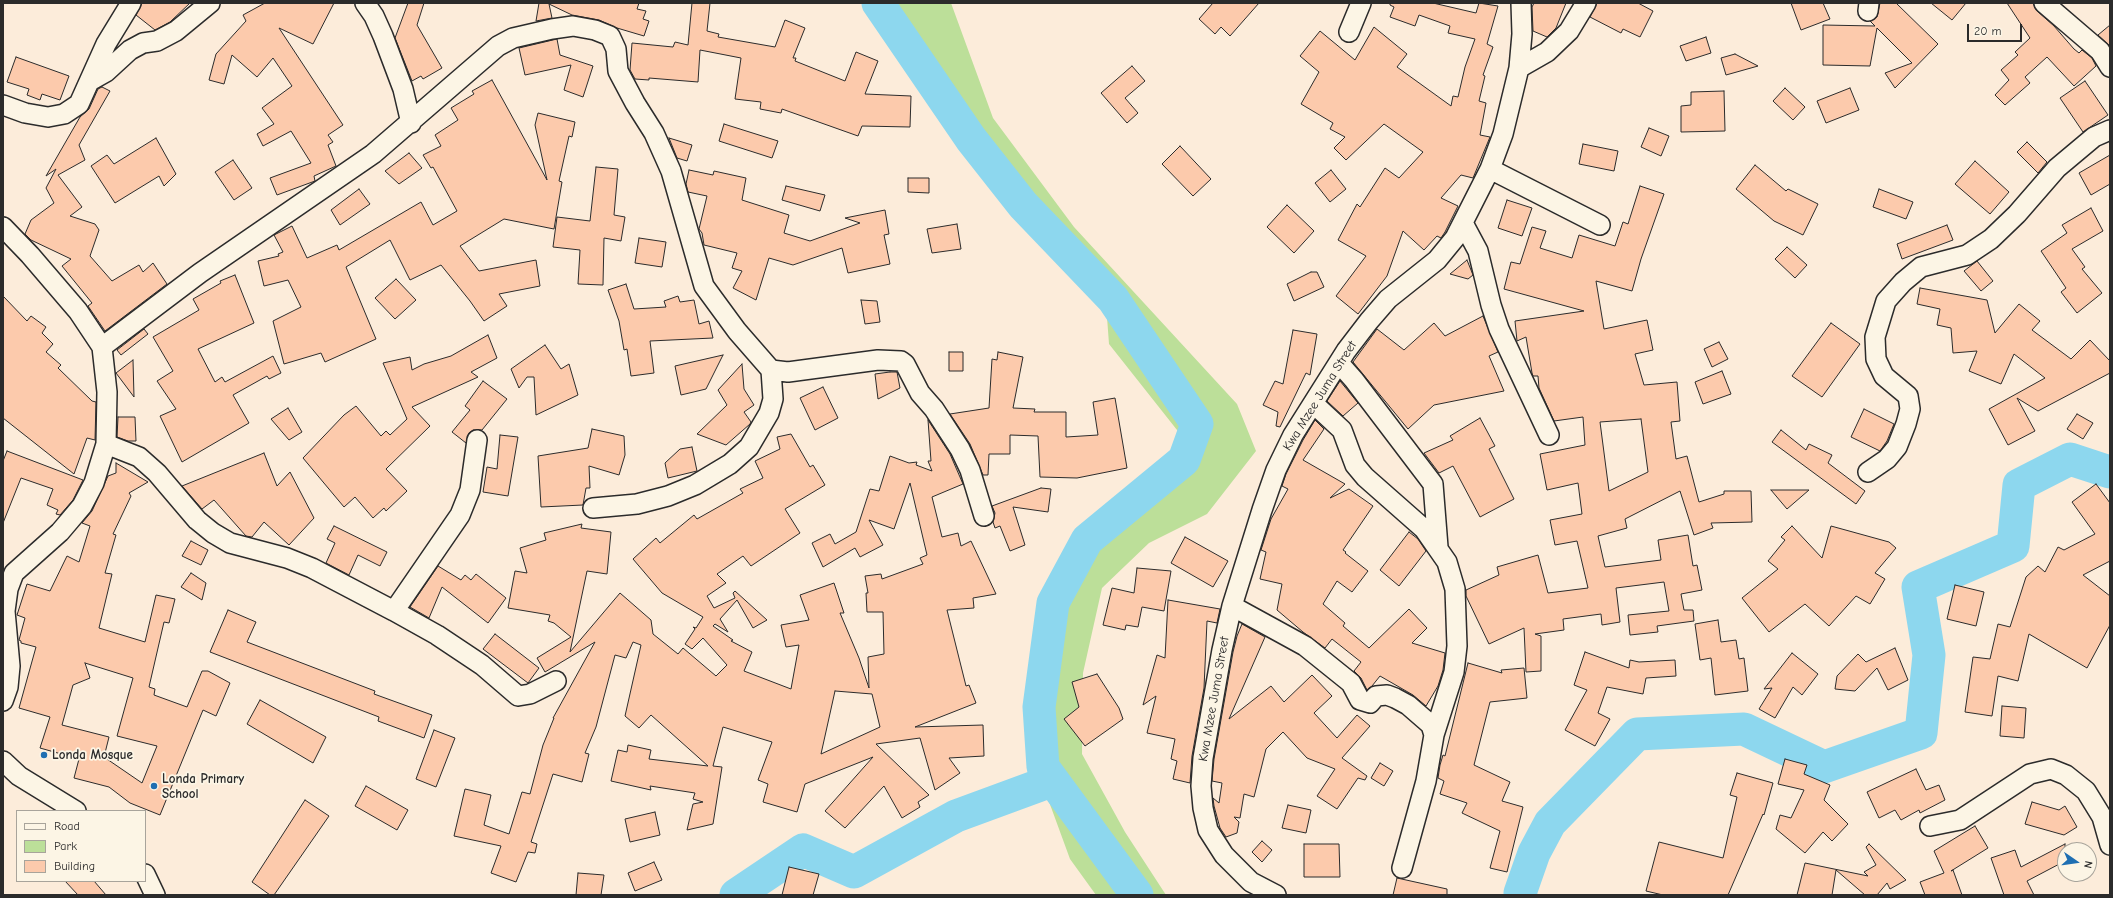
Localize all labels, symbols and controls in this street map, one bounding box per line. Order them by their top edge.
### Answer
scale bar [1969,16,2024,42]
text: 20 m [1974,24,2002,38]
street label: Kwa Mzee Juma Street [1280,338,1360,454]
street label: Kwa Mzee Juma Street [1195,635,1233,763]
place label: Londa Mosque [52,747,133,763]
marker: Londa Mosque [39,750,49,760]
place label: Londa Primary School [162,771,244,802]
marker: Londa Primary School [149,781,159,791]
legend [16,810,146,882]
text: Road [54,819,80,833]
text: Park [54,839,77,853]
north arrow [2057,842,2097,882]
text: Building [54,859,95,873]
text: N [2081,860,2095,870]

